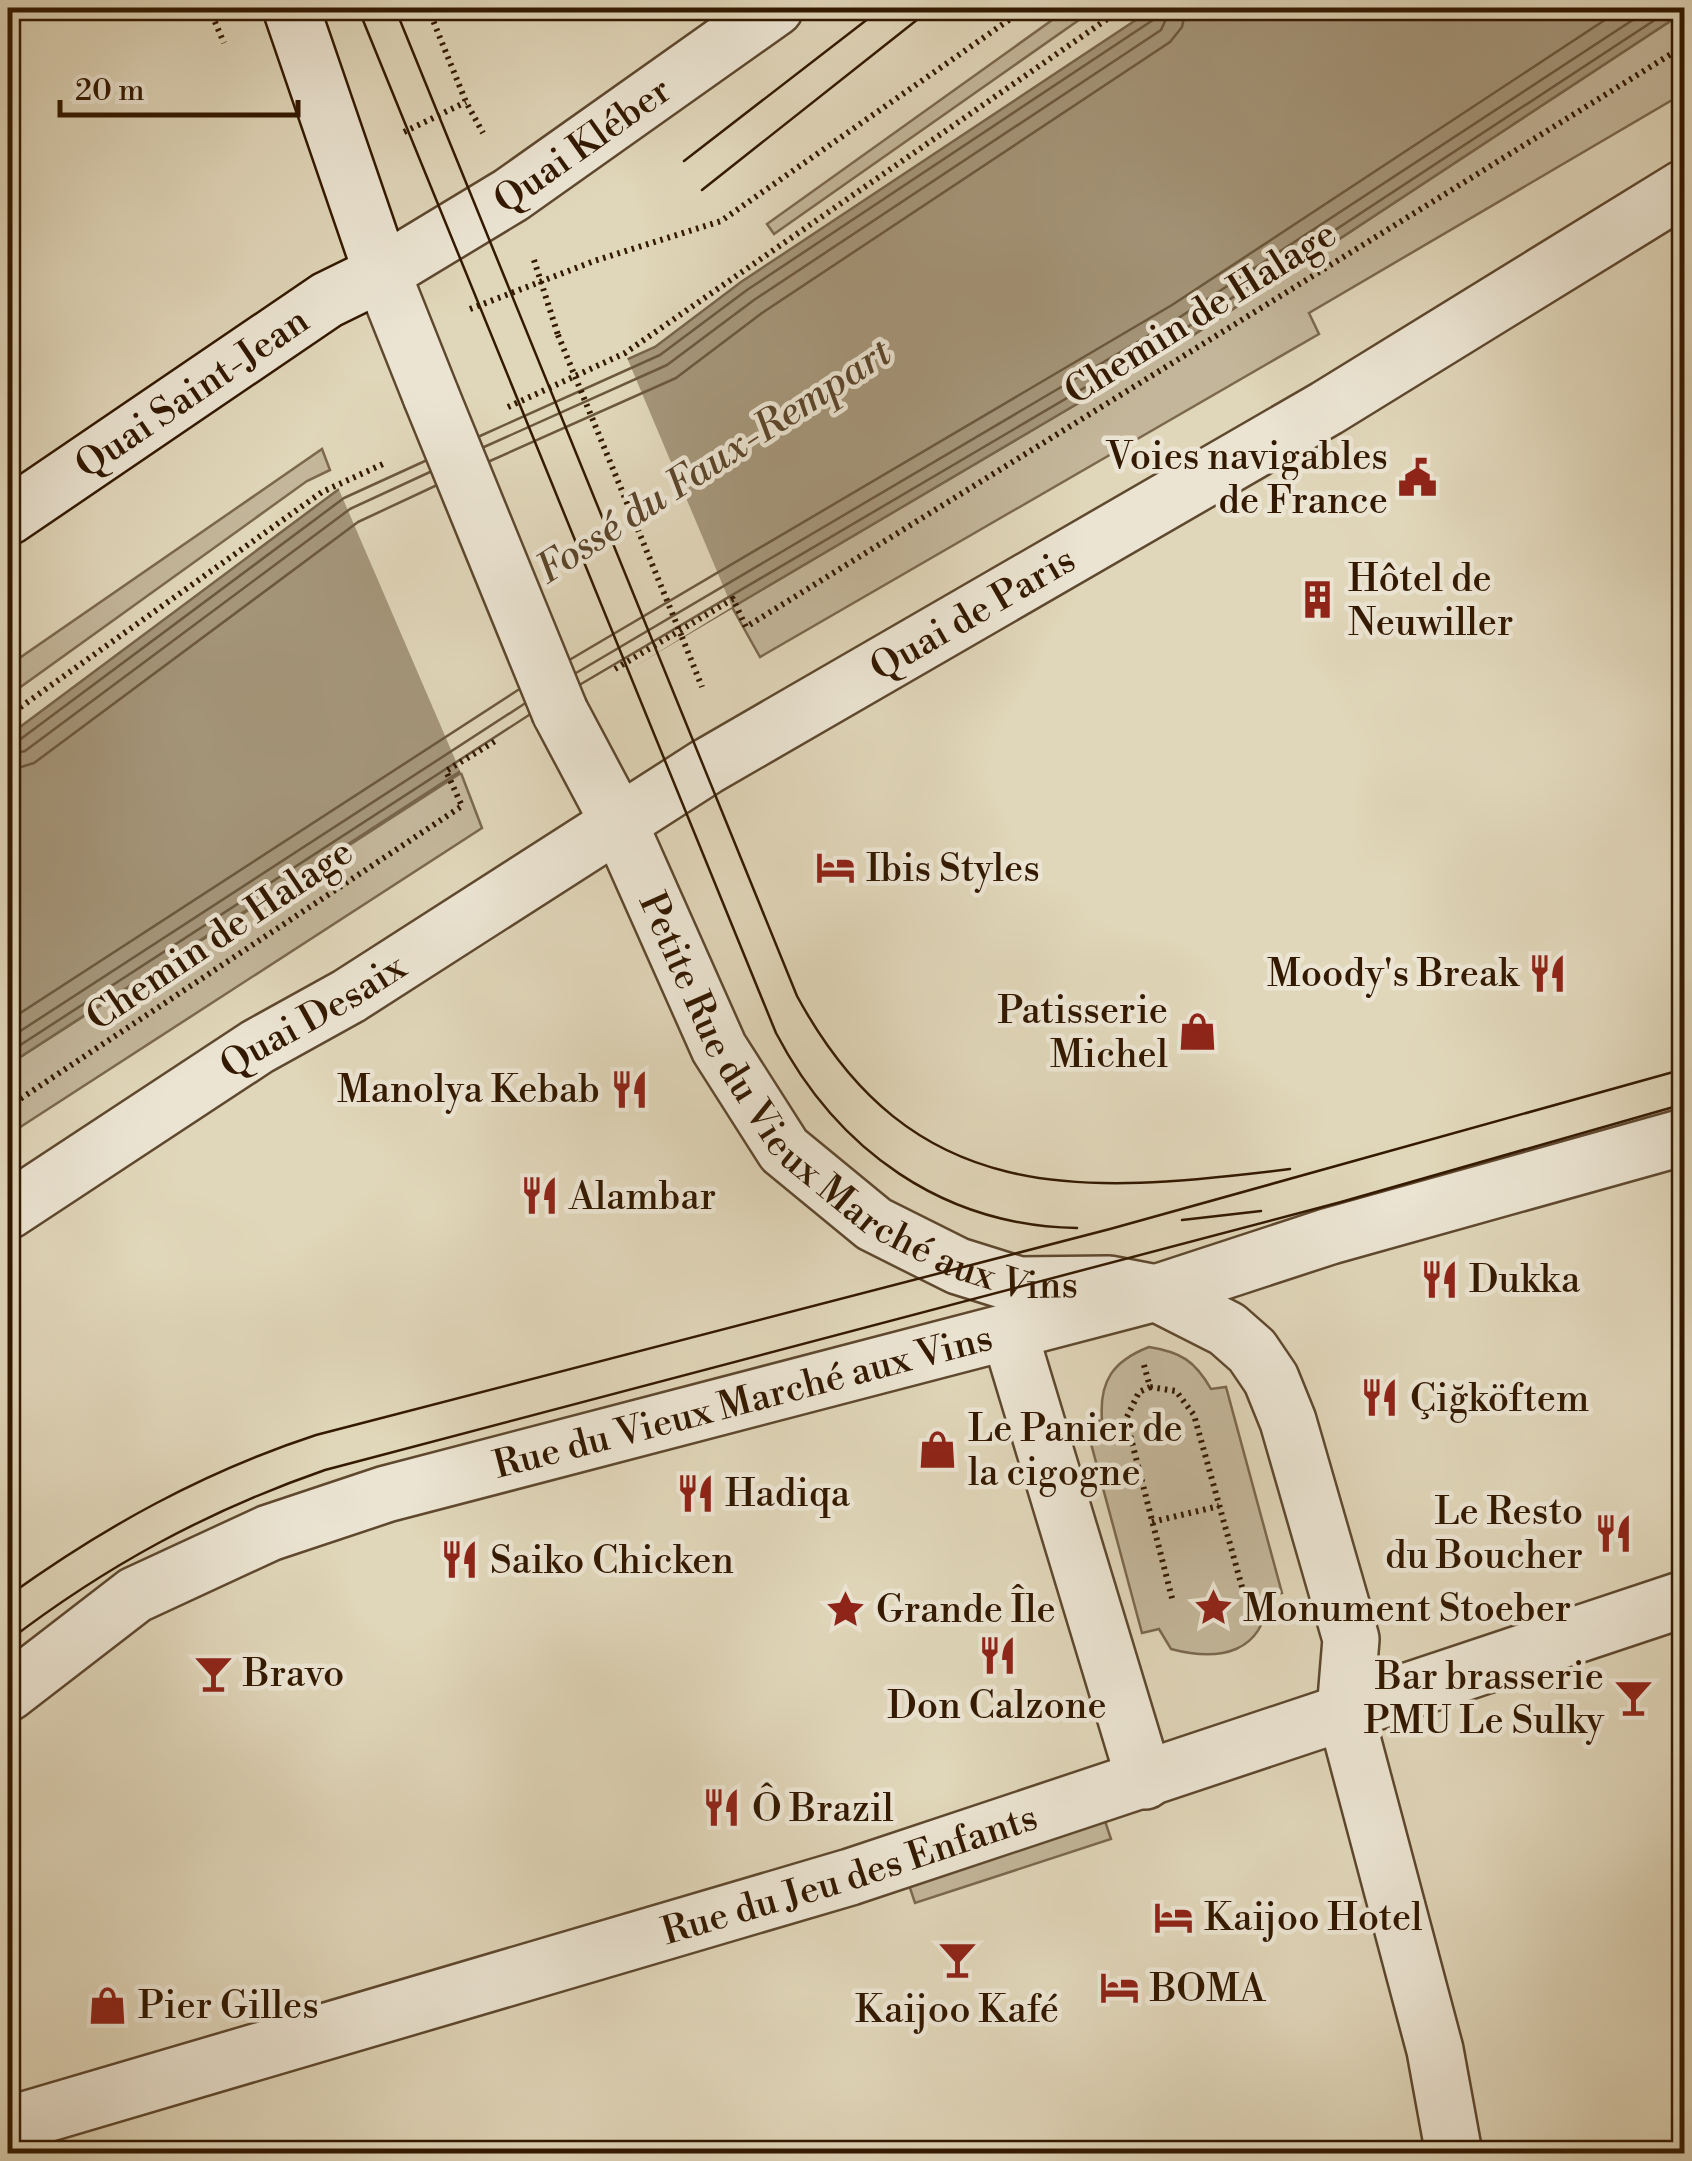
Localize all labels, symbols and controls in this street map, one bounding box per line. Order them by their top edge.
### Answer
scale bar [60,55,298,117]
street label: Quai Kléber [486,67,681,225]
text: 20 m [75,72,144,110]
street label: Chemin de Halage [1056,211,1345,416]
street label: Quai Saint-Jean [67,297,318,489]
water label: Fossé du Faux-Rempart [527,328,902,595]
place label: Voies navigables de France [1105,434,1388,525]
public building icon: Voies navigables de France [1397,457,1439,499]
street label: Quai de Paris [862,537,1084,692]
place label: Hôtel de Neuwiller [1348,556,1513,647]
building icon: Hôtel de Neuwiller [1297,579,1339,621]
street label: Chemin de Halage [78,829,362,1042]
place label: Ibis Styles [866,846,1040,893]
hotel icon: Ibis Styles [815,847,857,889]
street label: Petite Rue du Vieux Marché aux Vins [628,886,1078,1312]
street label: Quai Desaix [212,943,416,1090]
place label: Moody's Break [1267,951,1520,998]
restaurant icon: Moody's Break [1527,952,1569,994]
place label: Patisserie Michel [997,988,1168,1079]
shop icon: Patisserie Michel [1177,1011,1219,1053]
place label: Manolya Kebab [337,1067,600,1114]
restaurant icon: Manolya Kebab [609,1068,651,1110]
place label: Alambar [568,1174,716,1221]
restaurant icon: Alambar [518,1175,560,1217]
place label: Dukka [1469,1257,1581,1304]
restaurant icon: Dukka [1418,1258,1460,1300]
street label: Rue du Vieux Marché aux Vins [489,1315,998,1490]
place label: Çiğköftem [1410,1376,1589,1423]
restaurant icon: Çiğköftem [1359,1377,1401,1419]
place label: Le Panier de la cigogne [968,1406,1183,1497]
shop icon: Le Panier de la cigogne [917,1429,959,1471]
place label: Hadiqa [725,1471,851,1518]
restaurant icon: Hadiqa [674,1472,716,1514]
place label: Le Resto du Boucher [1385,1489,1583,1580]
restaurant icon: Le Resto du Boucher [1592,1512,1634,1554]
place label: Saiko Chicken [490,1538,734,1585]
restaurant icon: Saiko Chicken [439,1539,481,1581]
place label: Grande Île [876,1584,1056,1634]
place label: Monument Stoeber [1243,1586,1571,1633]
place icon: Monument Stoeber [1192,1587,1234,1629]
place icon: Grande Île [825,1588,867,1630]
restaurant icon: Don Calzone [976,1635,1018,1677]
place label: Bravo [242,1651,344,1698]
bar icon: Bravo [192,1652,234,1694]
place label: Bar brasserie PMU Le Sulky [1364,1654,1605,1745]
bar icon: Bar brasserie PMU Le Sulky [1613,1677,1655,1719]
place label: Don Calzone [887,1683,1107,1730]
place label: Ô Brazil [752,1782,894,1833]
restaurant icon: Ô Brazil [701,1787,743,1829]
street label: Rue du Jeu des Enfants [656,1794,1044,1956]
place label: Kaijoo Hotel [1204,1895,1422,1942]
hotel icon: Kaijoo Hotel [1153,1896,1195,1938]
bar icon: Kaijoo Kafé [936,1939,978,1981]
place label: BOMA [1149,1966,1267,2013]
hotel icon: BOMA [1099,1967,1141,2009]
place label: Pier Gilles [138,1983,319,2030]
shop icon: Pier Gilles [87,1984,129,2026]
place label: Kaijoo Kafé [855,1987,1059,2034]

